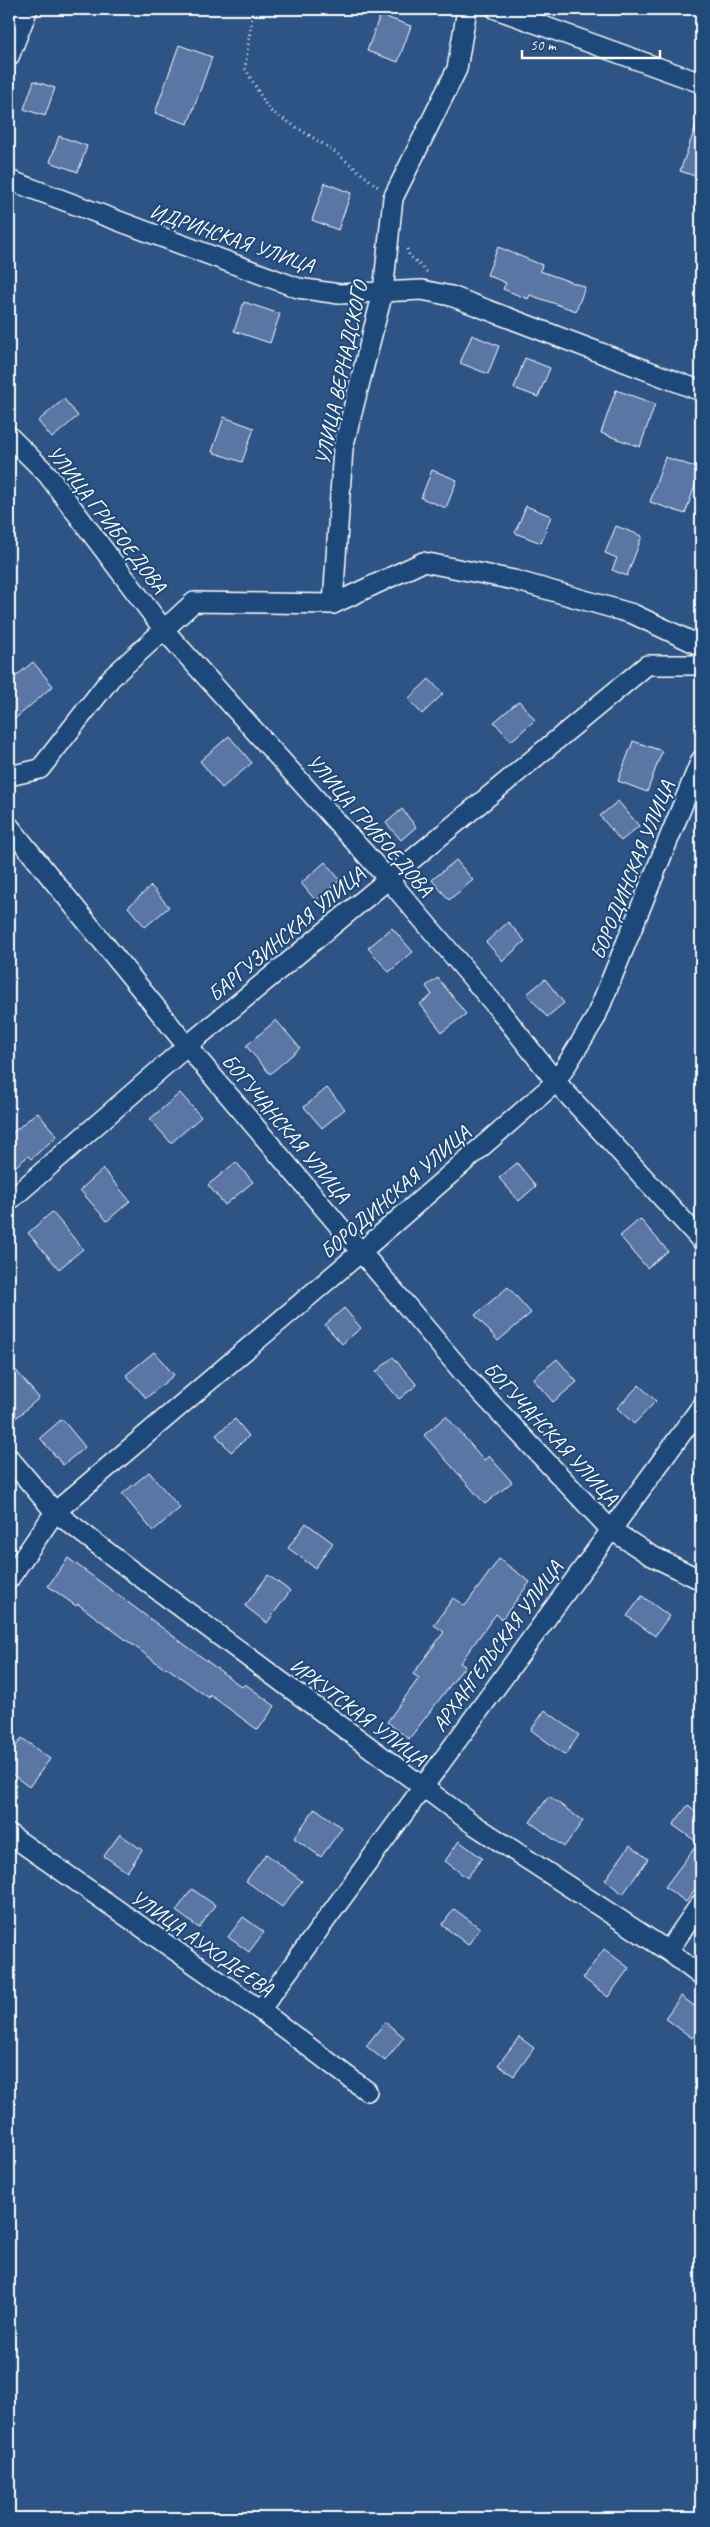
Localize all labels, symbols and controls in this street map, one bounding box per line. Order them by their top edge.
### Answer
scale bar [522,28,660,60]
text: 50 m [530,36,557,55]
street label: ИДРИНСКАЯ УЛИЦА [147,198,319,279]
street label: УЛИЦА ВЕРНАДСКОГО [309,277,374,467]
street label: УЛИЦА ГРИБОЕДОВА [41,440,173,598]
street label: УЛИЦА ГРИБОЕДОВА [301,749,439,902]
street label: БОРОДИНСКАЯ УЛИЦА [584,777,680,963]
street label: БАРГУЗИНСКАЯ УЛИЦА [202,861,370,1007]
street label: БОГУЧАНСКАЯ УЛИЦА [216,1048,356,1208]
street label: БОРОДИНСКАЯ УЛИЦА [315,1119,476,1264]
street label: БОГУЧАНСКАЯ УЛИЦА [478,1356,624,1510]
street label: АРХАНГЕЛЬСКАЯ УЛИЦА [426,1555,568,1737]
street label: ИРКУТСКАЯ УЛИЦА [285,1652,432,1772]
street label: УЛИЦА АУХОДЕЕВА [126,1884,279,2002]

